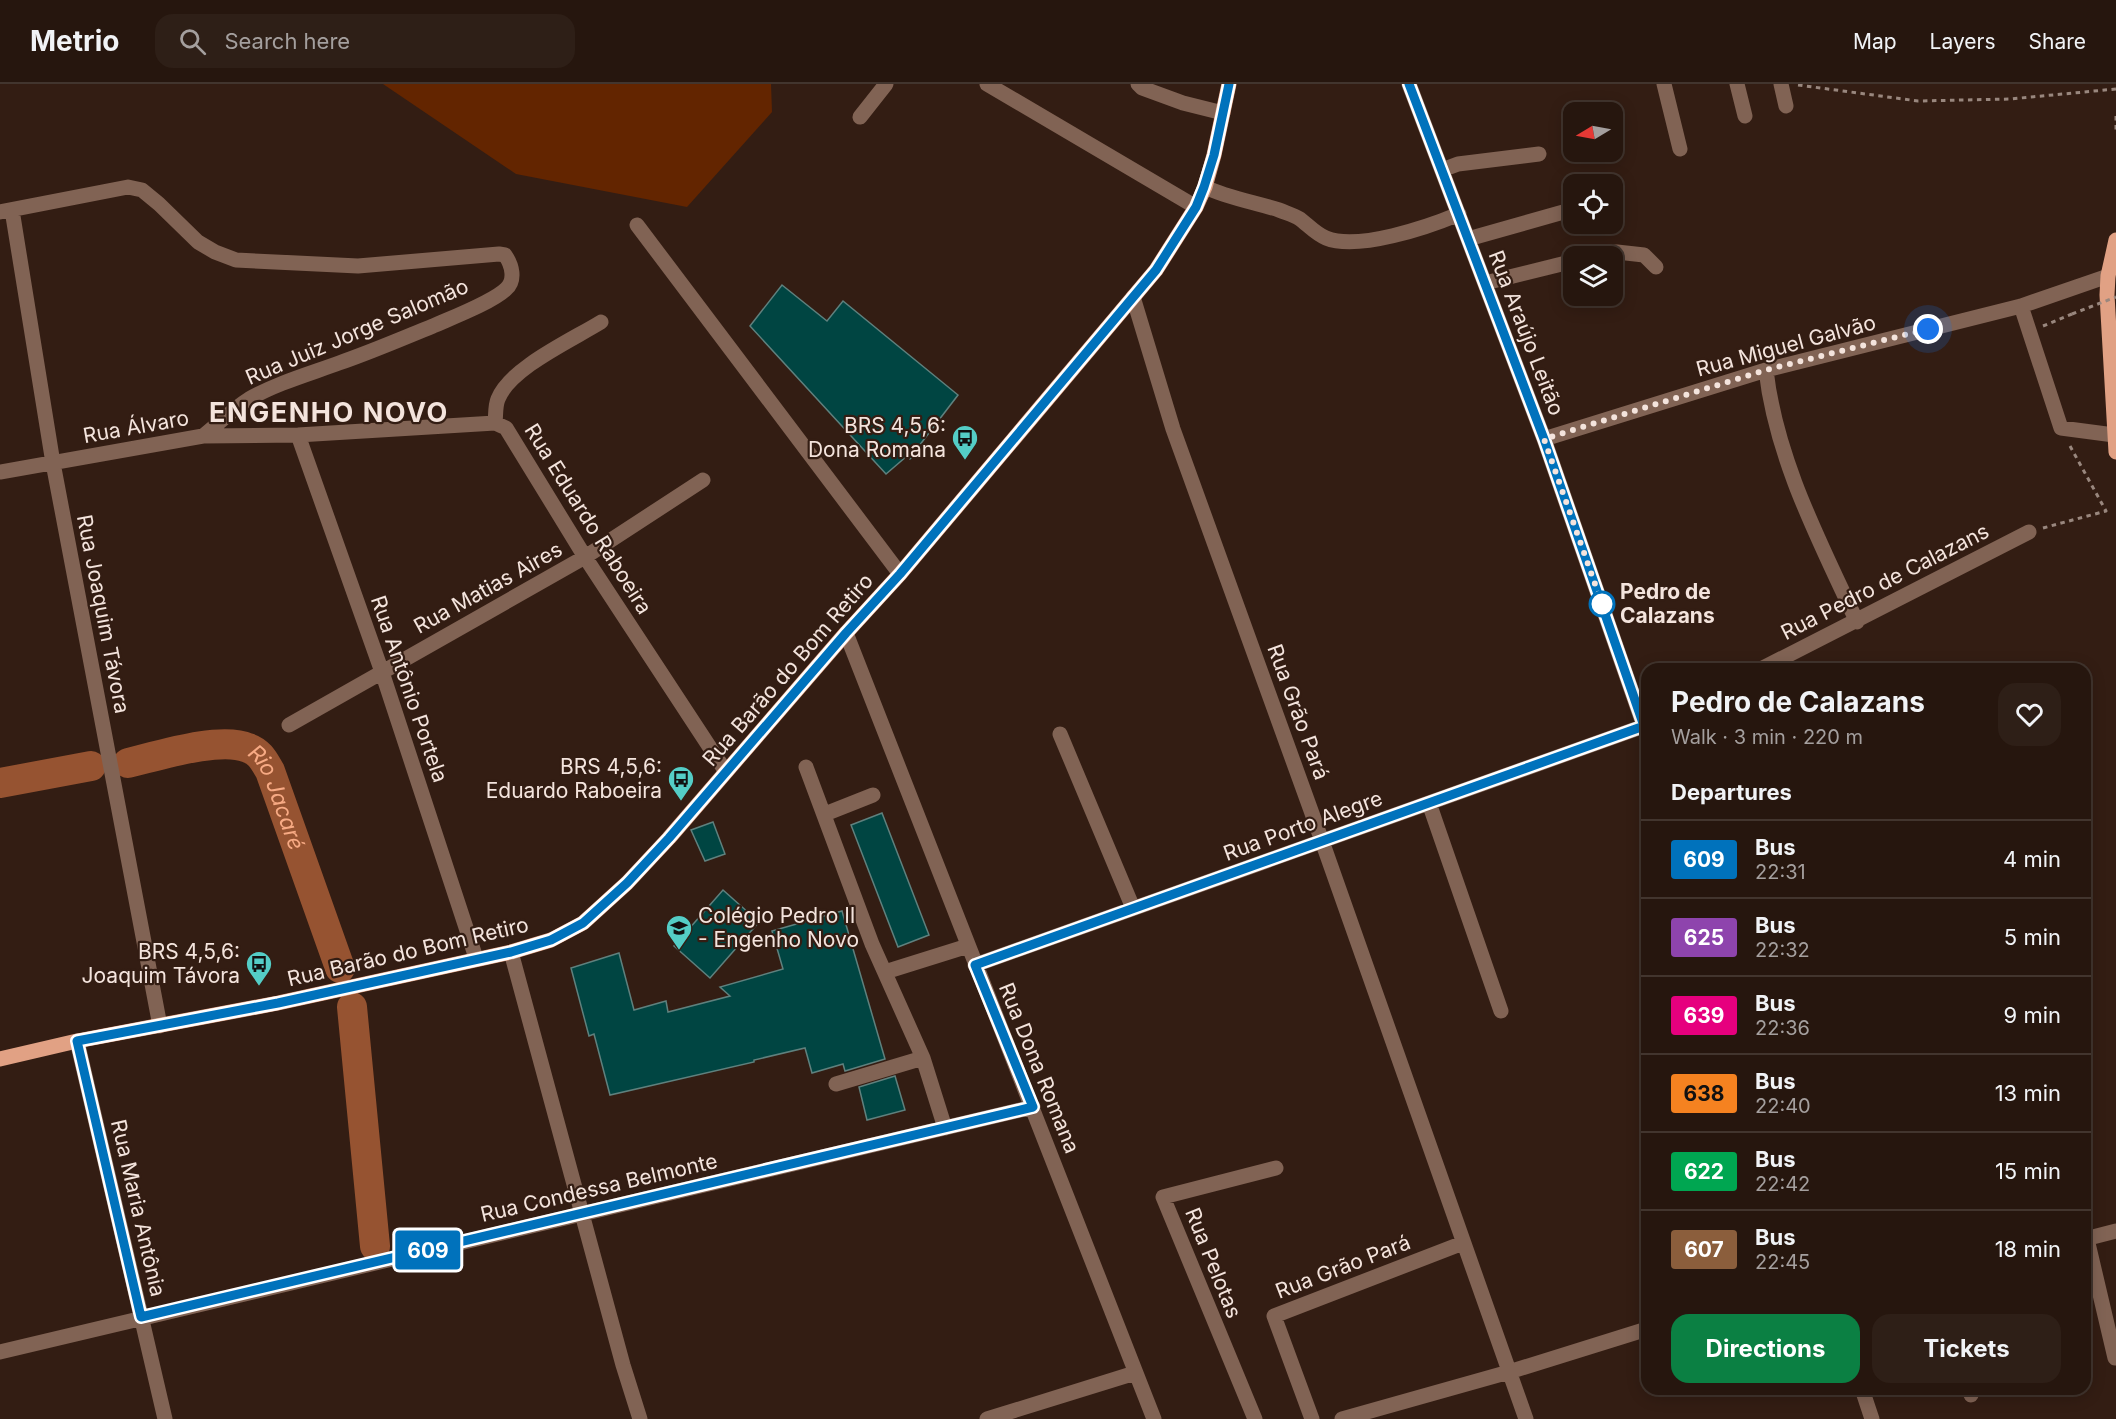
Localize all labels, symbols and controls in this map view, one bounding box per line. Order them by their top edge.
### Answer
search box [155,14,575,68]
text: Metrio [30,24,119,58]
icon: search [176,25,209,58]
text: Search here [224,28,350,54]
text: Map [1853,29,1897,54]
text: Layers [1930,29,1996,54]
text: Share [2029,29,2086,54]
north arrow [1563,102,1623,162]
map controls [1563,102,1623,306]
button: locate [1563,174,1623,234]
button: layers [1563,246,1623,306]
street label: Rua Araújo Leitão [1484,247,1569,419]
street label: Rua Juiz Jorge Salomão [242,273,472,390]
street label: Rua Miguel Galvão [1693,310,1878,382]
your location [1913,314,1943,344]
district label: ENGENHO NOVO [209,396,449,429]
street label: Rua Álvaro [81,404,191,448]
place label: BRS 4,5,6: Dona Romana [808,413,946,462]
street label: Rua Eduardo Raboeira [520,419,657,619]
bus stop icon: BRS 4,5,6: Dona Romana [950,423,980,461]
street label: Rua Joaquim Távora [72,512,135,715]
street label: Rua Pedro de Calazans [1777,518,1993,645]
street label: Rua Matias Aires [409,536,566,639]
street label: Rua Barão do Bom Retiro [697,568,878,771]
place label: Pedro de Calazans [1620,579,1715,628]
marker: Pedro de Calazans [1589,591,1615,617]
street label: Rua Antônio Portela [366,592,453,785]
street label: Rua Grão Pará [1262,641,1335,783]
button: heart [1998,683,2061,746]
text: Pedro de Calazans [1671,685,1925,719]
text: Walk · 3 min · 220 m [1671,725,1863,749]
water label: Rio Jacaré [244,739,310,853]
place label: BRS 4,5,6: Eduardo Raboeira [486,754,662,803]
bus stop icon: BRS 4,5,6: Eduardo Raboeira [666,764,696,802]
text: Departures [1671,779,1792,805]
street label: Rua Porto Alegre [1220,785,1386,866]
text: Bus [1755,834,1796,860]
text: 4 min [2003,846,2061,872]
text: 609 [1683,847,1725,872]
text: 22:31 [1755,860,1806,884]
place label: Colégio Pedro II - Engenho Novo [698,903,859,952]
street label: Rua Barão do Bom Retiro [285,912,531,991]
text: Bus [1755,912,1796,938]
school or university icon: Colégio Pedro II - Engenho Novo [664,913,694,951]
text: 5 min [2004,924,2061,950]
text: 625 [1684,925,1724,950]
text: 22:32 [1755,938,1810,962]
place label: BRS 4,5,6: Joaquim Távora [82,939,240,988]
bus stop icon: BRS 4,5,6: Joaquim Távora [244,949,274,987]
street label: Rua Dona Romana [994,979,1085,1157]
text: Bus [1755,990,1796,1016]
text: 9 min [2004,1002,2061,1028]
text: 639 [1684,1003,1724,1028]
text: 22:36 [1755,1016,1810,1040]
text: Bus [1755,1068,1796,1094]
text: 13 min [1995,1080,2061,1106]
text: 638 [1684,1081,1724,1106]
text: 22:40 [1755,1094,1811,1118]
street label: Rua Maria Antônia [106,1117,171,1299]
text: Bus [1755,1146,1796,1172]
street label: Rua Condessa Belmonte [478,1148,720,1227]
text: 15 min [1995,1158,2061,1184]
text: 622 [1684,1159,1724,1184]
text: 22:42 [1755,1172,1810,1196]
street label: Rua Pelotas [1180,1204,1247,1322]
text: Bus [1755,1224,1796,1250]
street label: Rua Grão Pará [1272,1229,1414,1304]
line badge: 609 [394,1230,462,1270]
text: 18 min [1995,1236,2061,1262]
text: 607 [1684,1237,1724,1262]
text: 609 [407,1238,449,1263]
text: 22:45 [1755,1250,1810,1274]
button: Directions [1671,1314,1860,1383]
button: Tickets [1872,1314,2061,1383]

